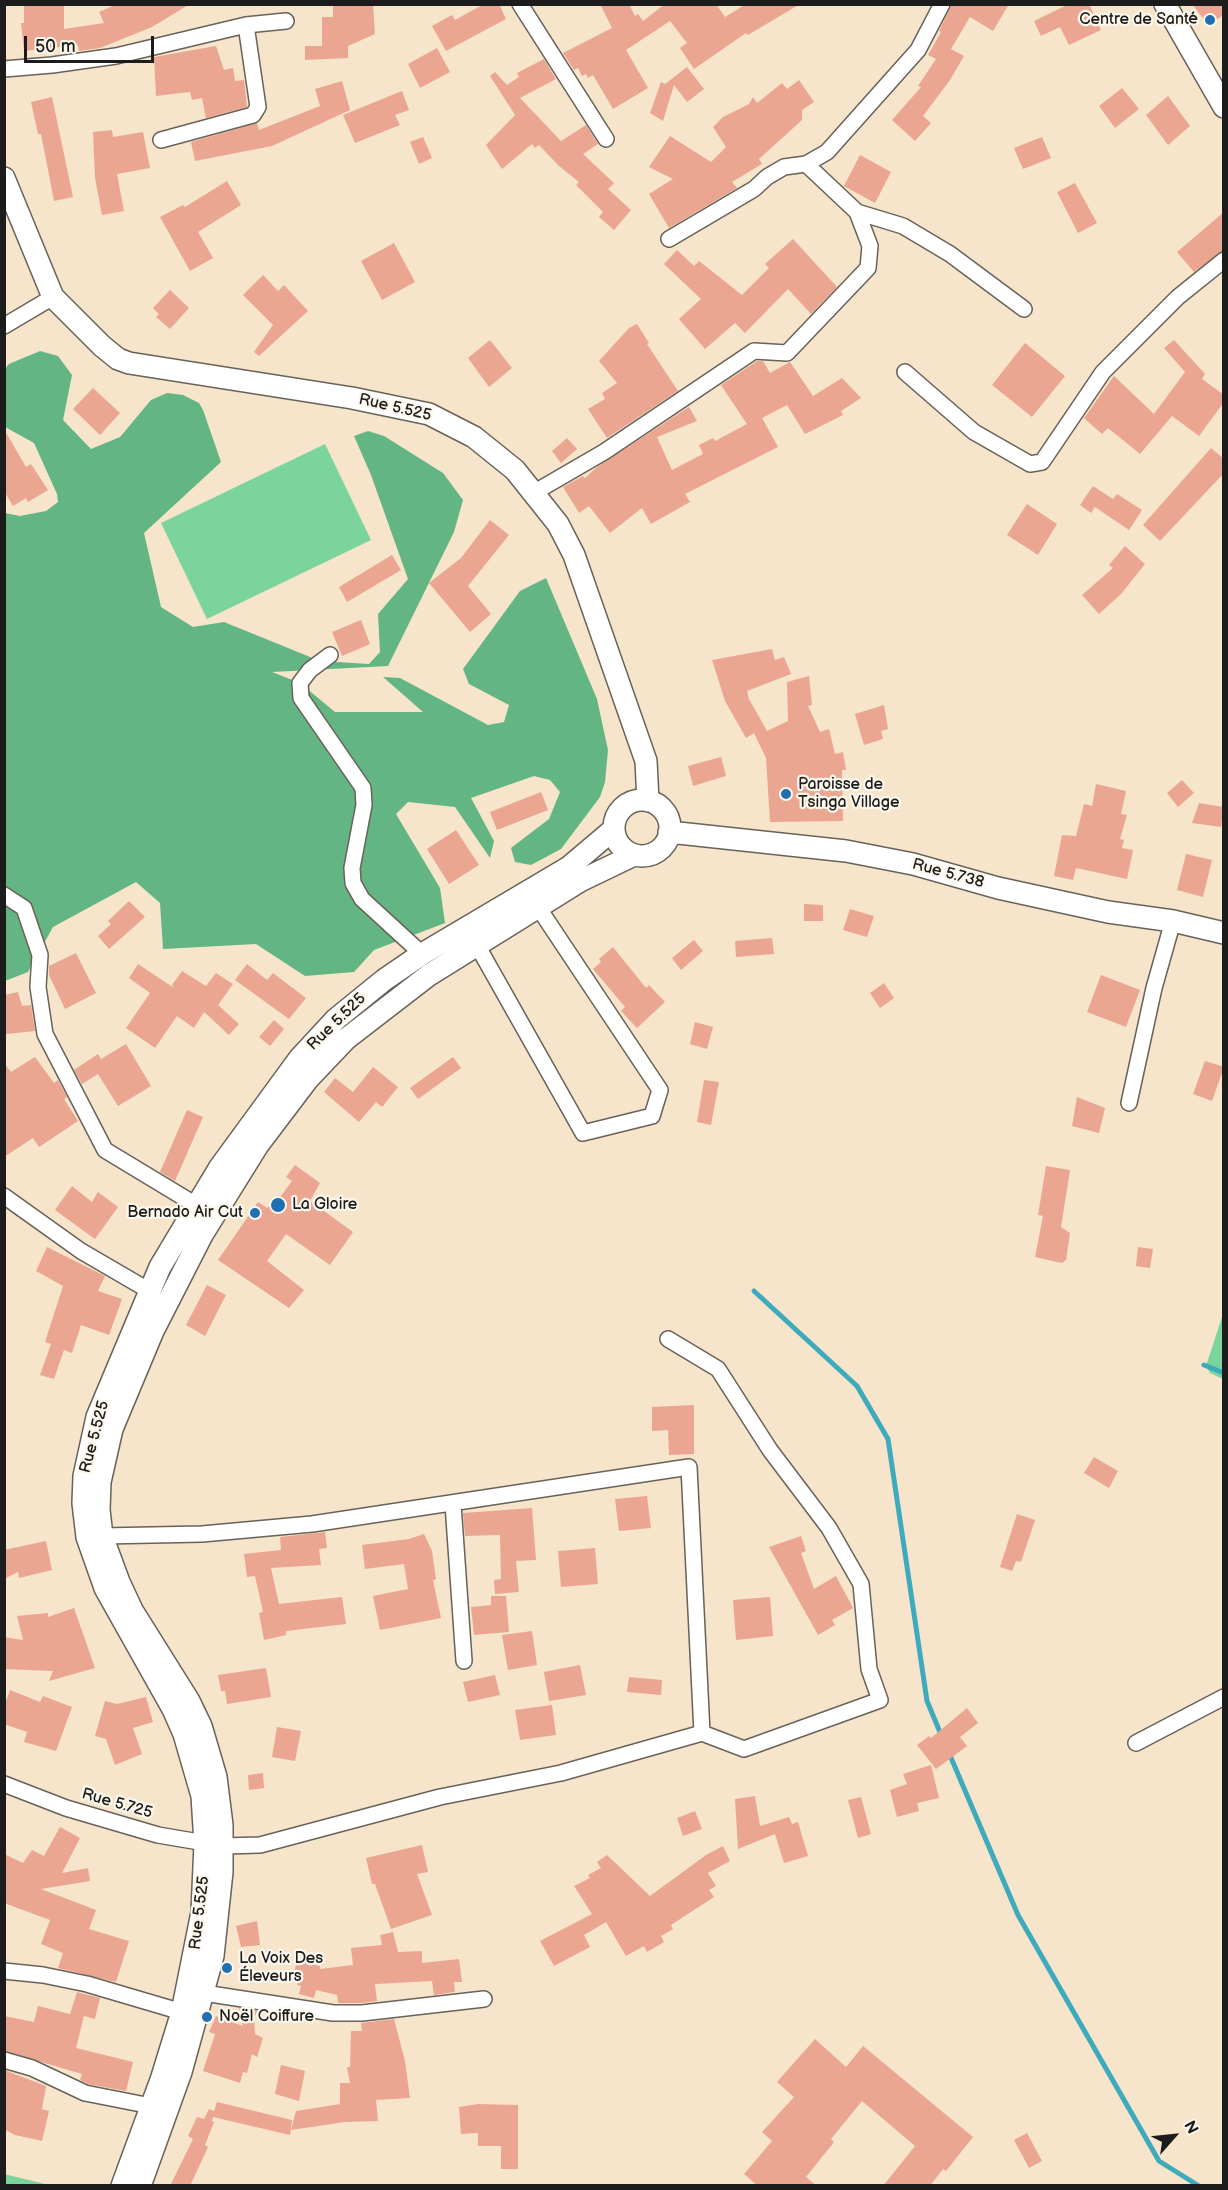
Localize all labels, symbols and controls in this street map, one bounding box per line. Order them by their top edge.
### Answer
place label: Centre de Santé [1079,10,1198,30]
marker: Centre de Santé [1203,13,1217,27]
scale bar [27,24,158,62]
text: 50 m [35,36,76,57]
street label: Rue 5.525 [357,390,433,426]
place label: Paroisse de Tsinga Village [798,775,899,813]
marker: Paroisse de Tsinga Village [779,787,793,801]
street label: Rue 5.738 [910,855,986,893]
street label: Rue 5.525 [304,989,370,1055]
place label: La Gloire [292,1195,357,1215]
marker: La Gloire [269,1196,287,1214]
place label: Bernado Air Cut [127,1203,243,1223]
marker: Bernado Air Cut [248,1206,262,1220]
street label: Rue 5.525 [76,1399,114,1475]
street label: Rue 5.725 [79,1785,155,1823]
street label: Rue 5.525 [186,1875,214,1951]
place label: La Voix Des Éleveurs [239,1949,323,1987]
marker: La Voix Des Éleveurs [220,1961,234,1975]
place label: Noël Coiffure [219,2007,314,2027]
marker: Noël Coiffure [200,2010,214,2024]
north arrow [1144,2106,1204,2166]
text: N [1179,2118,1202,2137]

